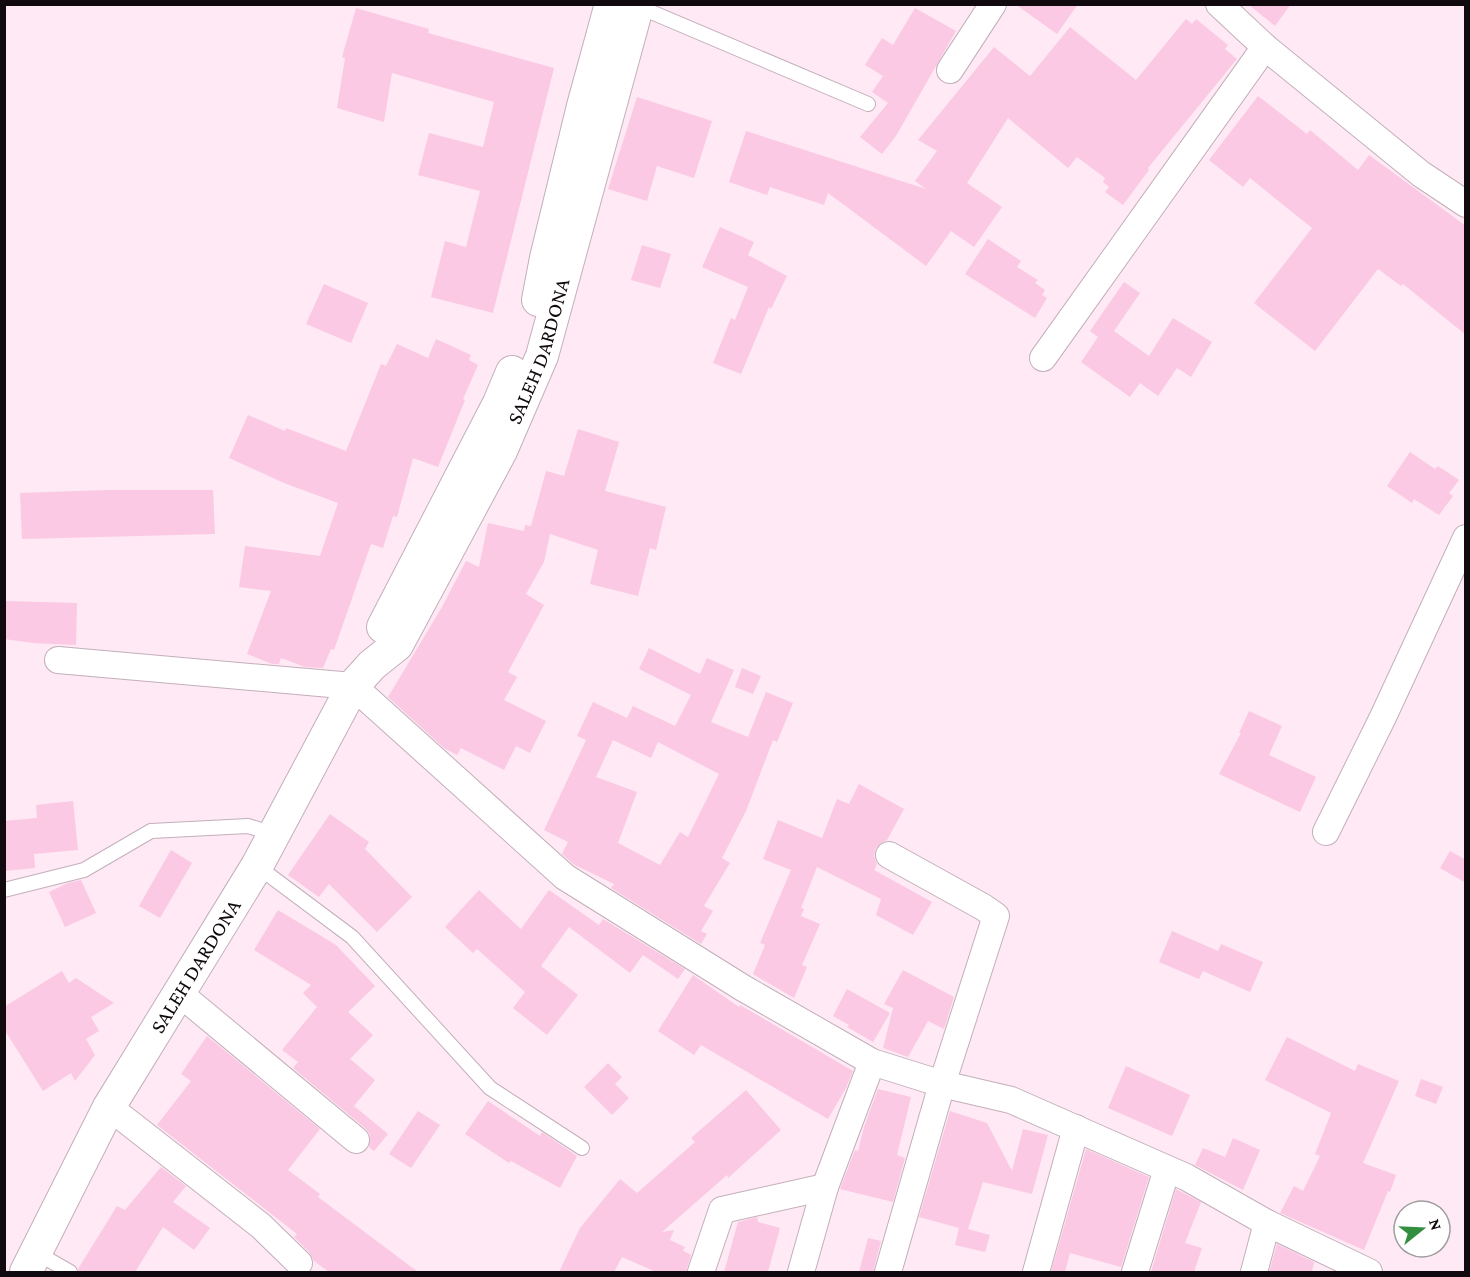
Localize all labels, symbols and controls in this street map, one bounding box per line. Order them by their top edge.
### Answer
street label: SALEH DARDONA [502,276,575,428]
street label: SALEH DARDONA [145,895,246,1037]
north arrow [1392,1199,1452,1259]
text: N [1426,1217,1446,1232]

